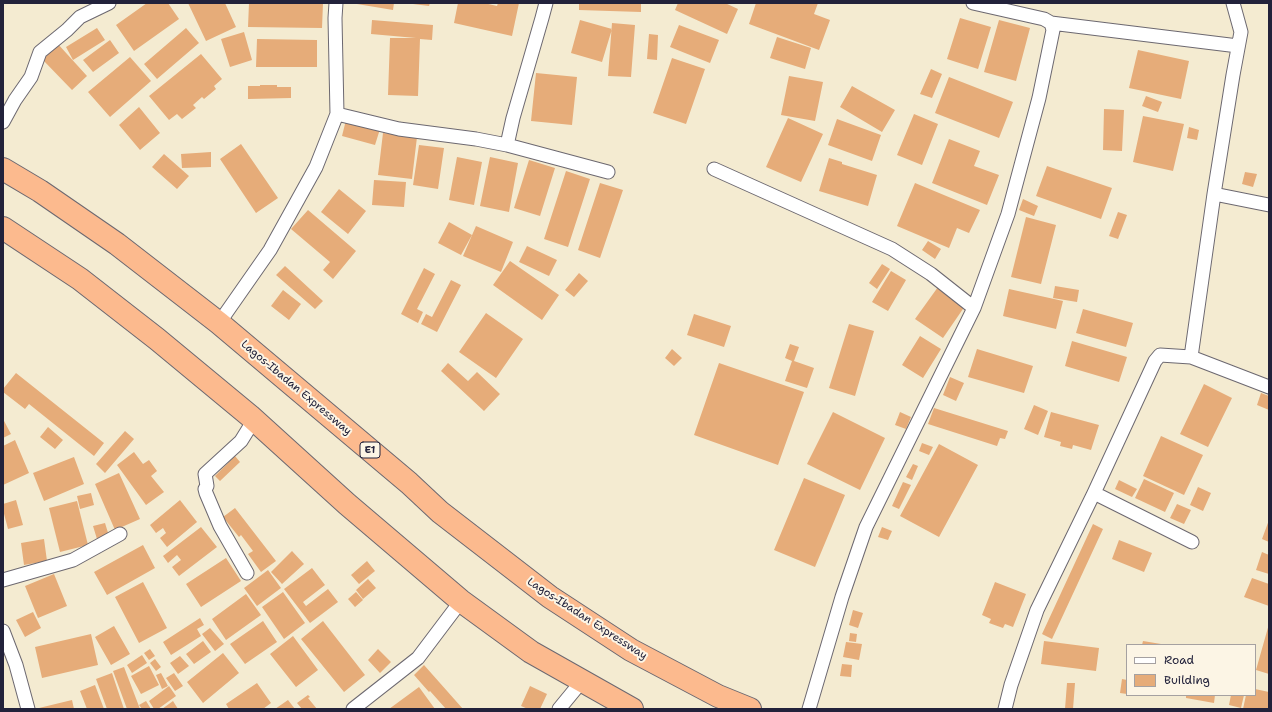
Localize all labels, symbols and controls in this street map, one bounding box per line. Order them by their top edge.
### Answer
street label: Lagos-Ibadan Expressway [238,338,354,438]
road number: E1 [360,442,380,458]
street label: Lagos-Ibadan Expressway [525,575,649,663]
legend [1126,644,1256,696]
text: Road [1164,652,1194,668]
text: Building [1164,672,1210,688]

